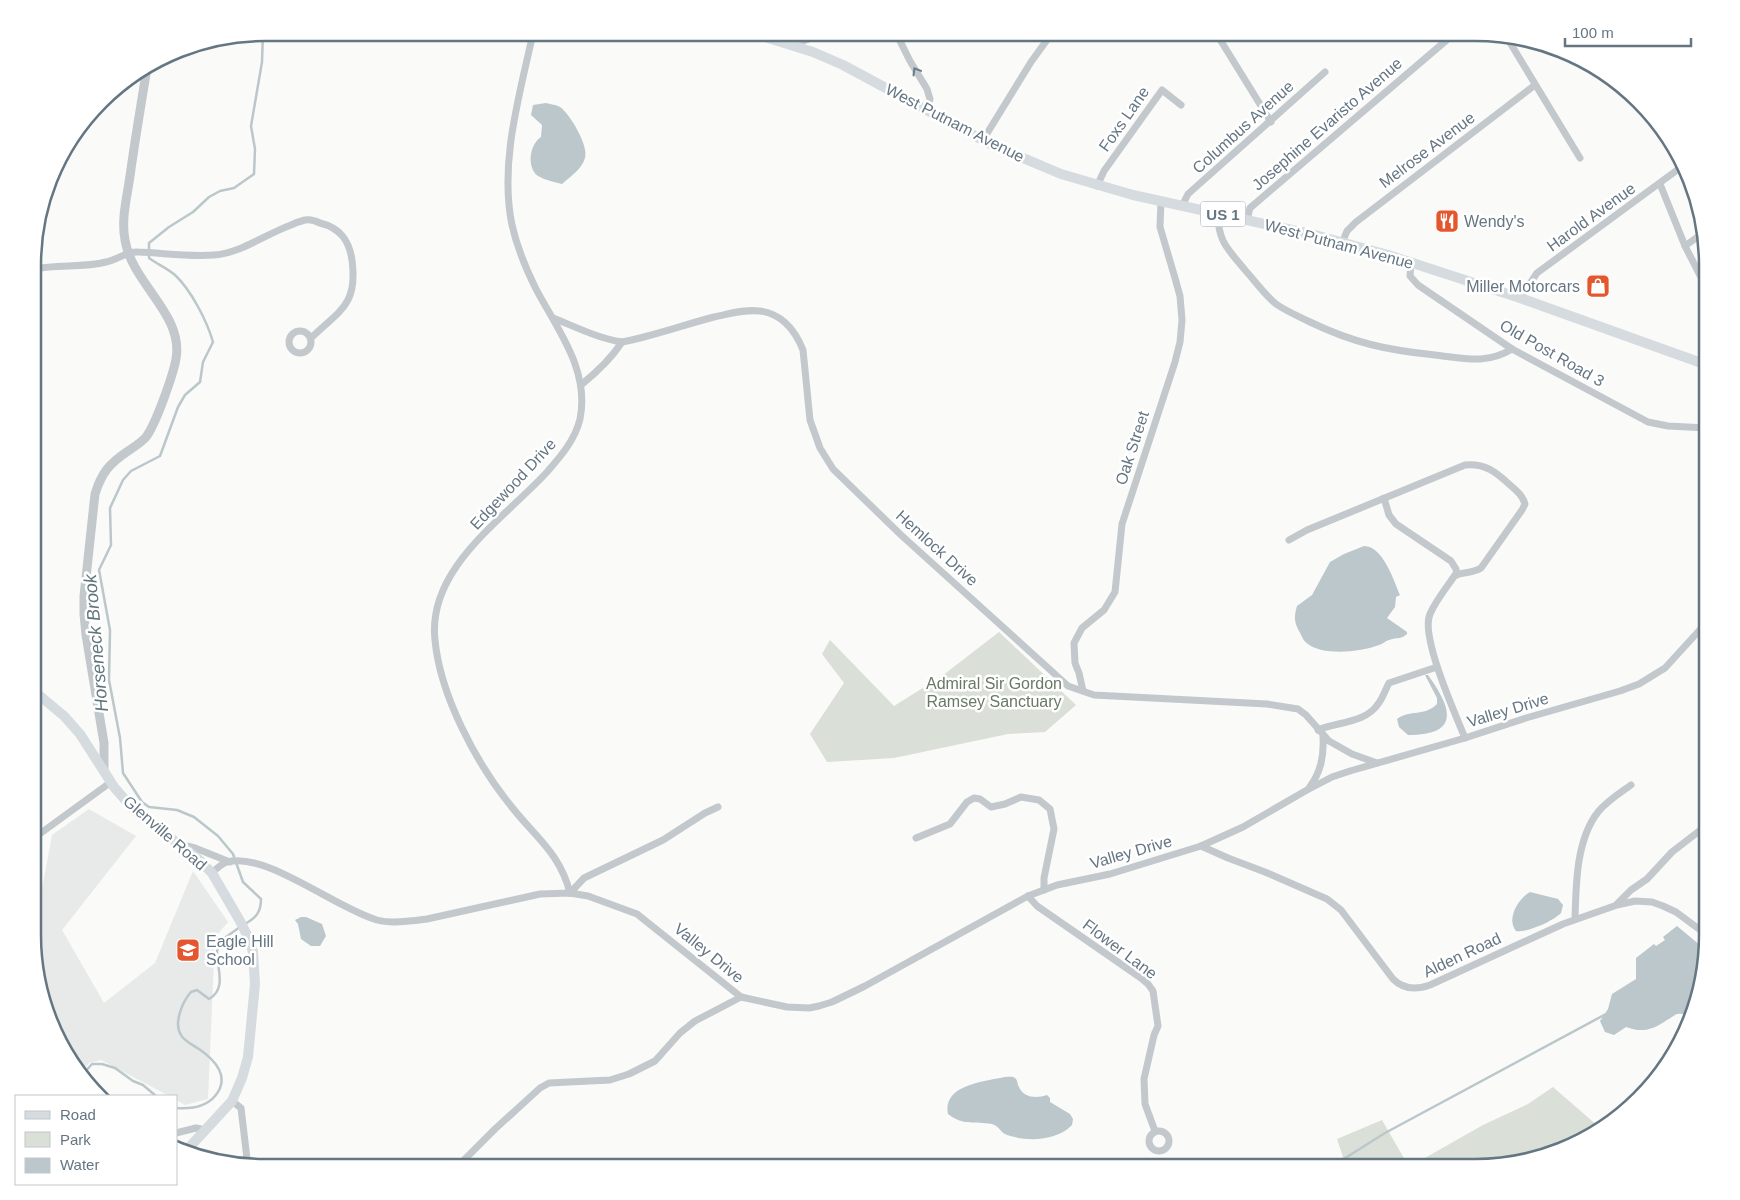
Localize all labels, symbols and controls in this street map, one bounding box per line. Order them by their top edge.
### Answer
scale bar [1565,15,1691,47]
text: 100 m [1572,24,1614,41]
street label: Josephine Evaristo Avenue [1249,54,1405,194]
one-way arrow [912,67,922,76]
street label: Columbus Avenue [1189,77,1297,177]
street label: West Putnam Avenue [883,81,1027,165]
street label: Foxs Lane [1096,83,1152,154]
street label: Melrose Avenue [1376,109,1478,191]
street label: Harold Avenue [1544,179,1638,255]
road number: US 1 [1200,202,1246,226]
restaurant icon: Wendy's [1434,208,1460,234]
place label: Wendy's [1464,213,1525,230]
street label: West Putnam Avenue [1263,216,1415,272]
shop icon: Miller Motorcars [1585,273,1611,299]
place label: Miller Motorcars [1466,278,1580,295]
street label: Old Post Road 3 [1497,316,1607,390]
street label: Oak Street [1112,408,1152,487]
street label: Edgewood Drive [467,435,559,533]
street label: Hemlock Drive [893,507,981,589]
water label: Horseneck Brook [80,572,112,713]
park label: Admiral Sir Gordon Ramsey Sanctuary [926,675,1062,710]
street label: Valley Drive [1465,690,1551,730]
street label: Glenville Road [120,792,210,874]
street label: Valley Drive [1088,832,1174,872]
street label: Flower Lane [1080,916,1160,982]
street label: Valley Drive [671,920,747,986]
street label: Alden Road [1421,930,1503,980]
place label: Eagle Hill School [206,933,274,968]
school or university icon: Eagle Hill School [175,937,201,963]
legend [15,1095,178,1185]
text: Road [60,1106,96,1123]
text: Park [60,1131,91,1148]
text: Water [60,1156,99,1173]

